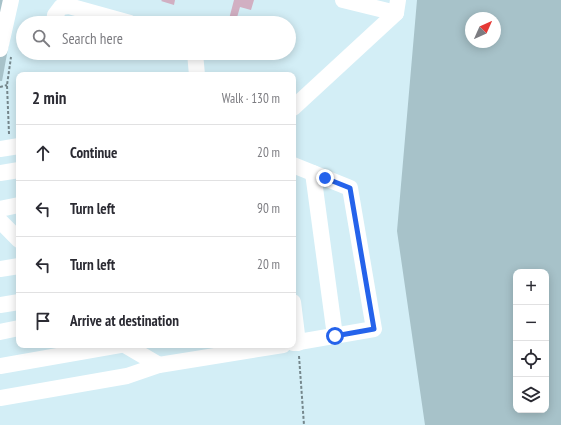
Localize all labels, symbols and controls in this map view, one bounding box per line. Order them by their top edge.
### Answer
north arrow [465,12,501,48]
search box [16,16,296,60]
icon: search [30,27,52,49]
text: Search here [62,29,123,48]
text: 2 min [32,87,66,109]
text: Walk · 130 m [222,90,280,107]
icon: ahead [32,142,54,164]
text: Continue [70,143,117,162]
text: 20 m [257,144,280,161]
route end [316,169,334,187]
icon: left [32,198,54,220]
text: Turn left [70,199,115,218]
text: 90 m [257,200,280,217]
icon: left [32,254,54,276]
text: Turn left [70,255,115,274]
text: 20 m [257,256,280,273]
map controls [513,269,549,413]
button: + [513,269,549,305]
button: − [513,305,549,341]
icon: arrive [32,310,54,332]
text: Arrive at destination [70,311,179,330]
route start [326,327,344,345]
button: locate [513,341,549,377]
button: layers [513,377,549,413]

